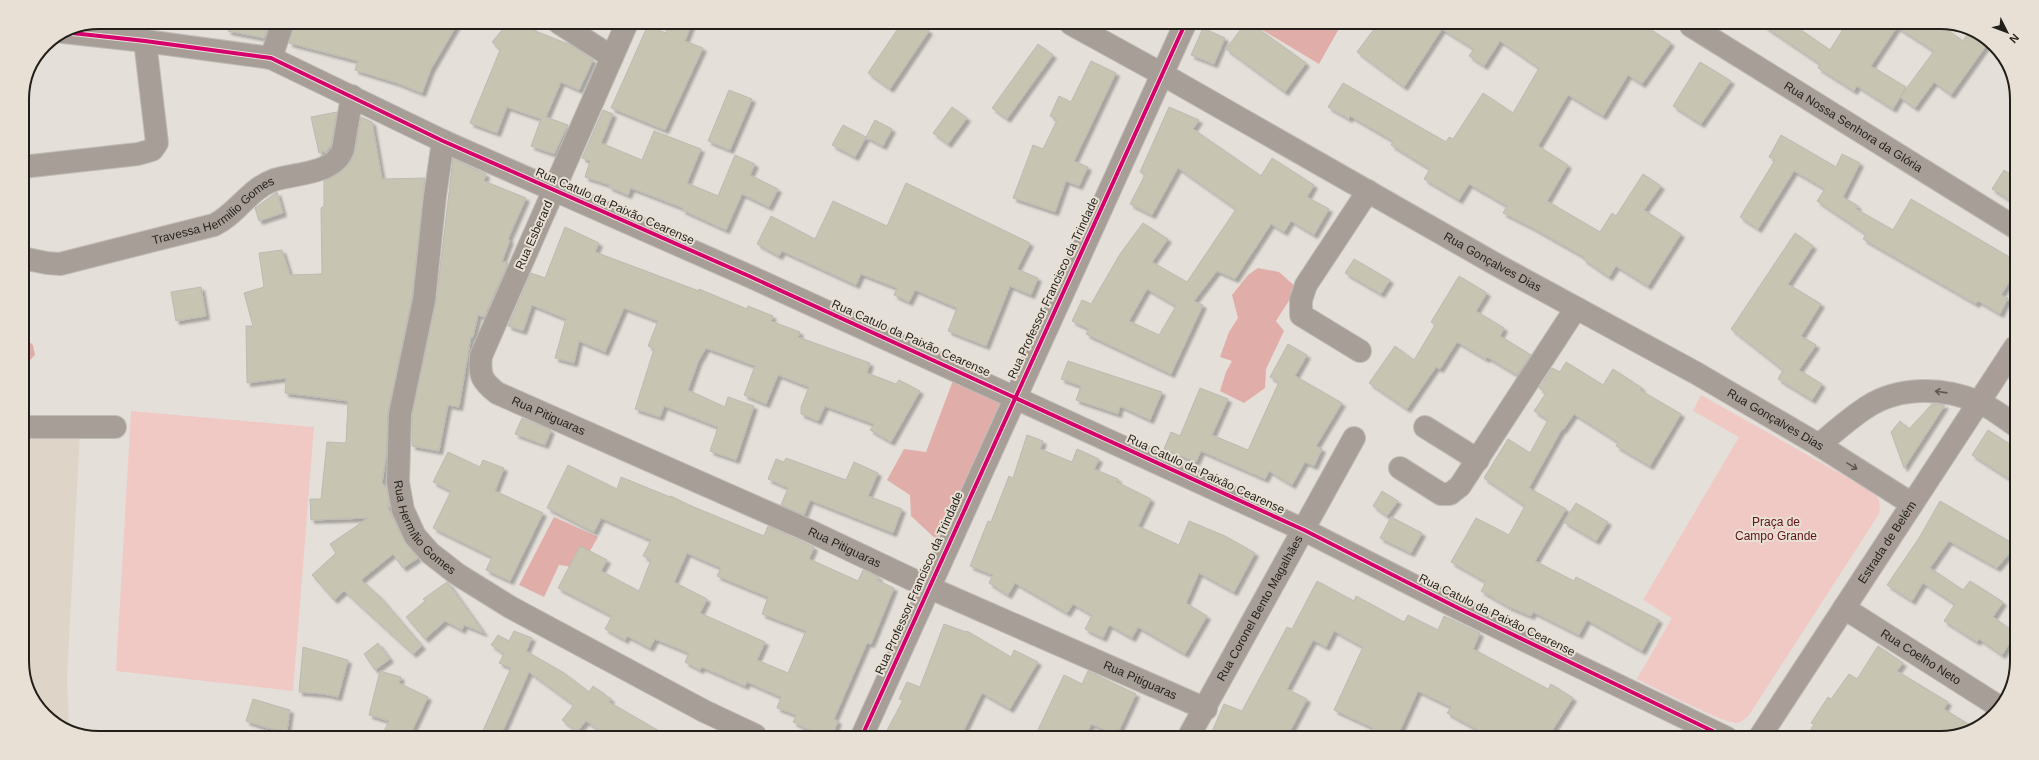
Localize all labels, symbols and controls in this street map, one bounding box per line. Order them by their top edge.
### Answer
north arrow [1987,12,2027,52]
text: N [2007,32,2022,46]
street label: Rua Nossa Senhora da Glória [1781,79,1925,175]
street label: Rua Catulo da Paixão Cearense [534,165,697,248]
street label: Travessa Hermilio Gomes [151,174,276,247]
street label: Rua Professor Francisco da Trindade [1005,195,1101,381]
street label: Rua Esberard [513,198,555,272]
street label: Rua Gonçalves Dias [1441,229,1544,295]
street label: Rua Catulo da Paixão Cearense [830,297,993,380]
street label: Rua Gonçalves Dias [1725,386,1826,453]
one-way arrow [1935,388,1948,396]
street label: Rua Pitiguaras [510,393,587,438]
street label: Rua Catulo da Paixão Cearense [1125,431,1287,517]
one-way arrow [1846,462,1858,470]
street label: Rua Hermílio Gomes [391,479,458,577]
street label: Rua Professor Francisco da Trindade [872,489,966,677]
street label: Estrada de Belém [1855,498,1919,586]
park label: Praça de Campo Grande [1735,515,1817,543]
street label: Rua Pitiguaras [806,524,883,571]
street label: Rua Coronel Bento Magalhães [1214,533,1306,684]
street label: Rua Catulo da Paixão Cearense [1417,571,1578,659]
street label: Rua Coelho Neto [1878,626,1964,688]
street label: Rua Pitiguaras [1101,658,1179,702]

